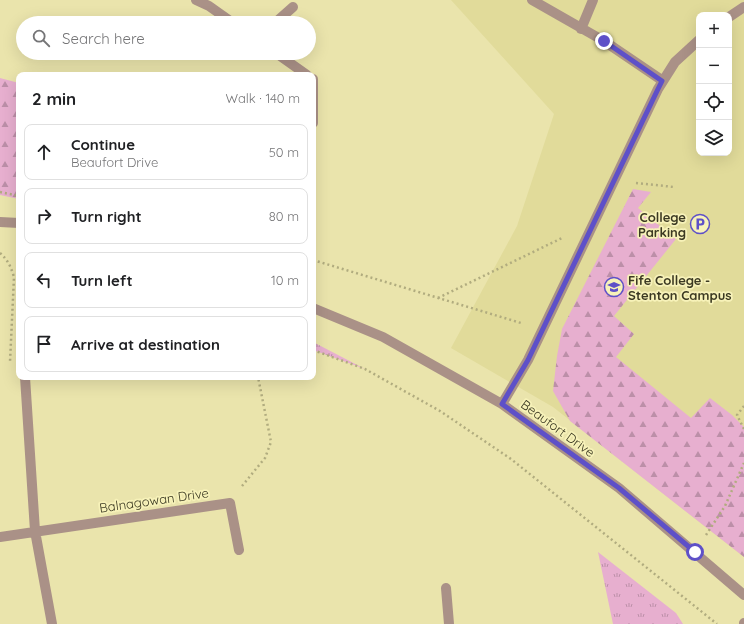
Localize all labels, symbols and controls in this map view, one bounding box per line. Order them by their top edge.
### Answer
map controls [696,12,732,156]
button: + [696,12,732,48]
search box [16,16,316,60]
icon: search [30,27,52,49]
text: Search here [62,29,145,48]
route end [595,32,613,50]
button: − [696,48,732,84]
button: locate [696,84,732,120]
text: 2 min [32,88,76,109]
text: Walk · 140 m [225,90,300,106]
button: layers [696,120,732,156]
text: Continue [71,135,135,154]
icon: ahead [33,141,55,163]
text: 50 m [269,144,299,160]
text: Beaufort Drive [71,154,158,170]
icon: right [33,205,55,227]
text: Turn right [71,207,142,226]
text: 80 m [269,208,299,224]
place label: College Parking [638,209,686,240]
parking icon: College Parking [689,213,711,235]
icon: left [33,269,55,291]
text: Turn left [71,271,133,290]
text: 10 m [271,272,299,288]
place label: Fife College - Stenton Campus [628,272,732,303]
school or university icon: Fife College - Stenton Campus [603,276,625,298]
icon: arrive [33,333,55,355]
text: Arrive at destination [71,335,220,354]
street label: Beaufort Drive [518,396,598,460]
street label: Balnagowan Drive [98,484,210,516]
route start [686,543,704,561]

